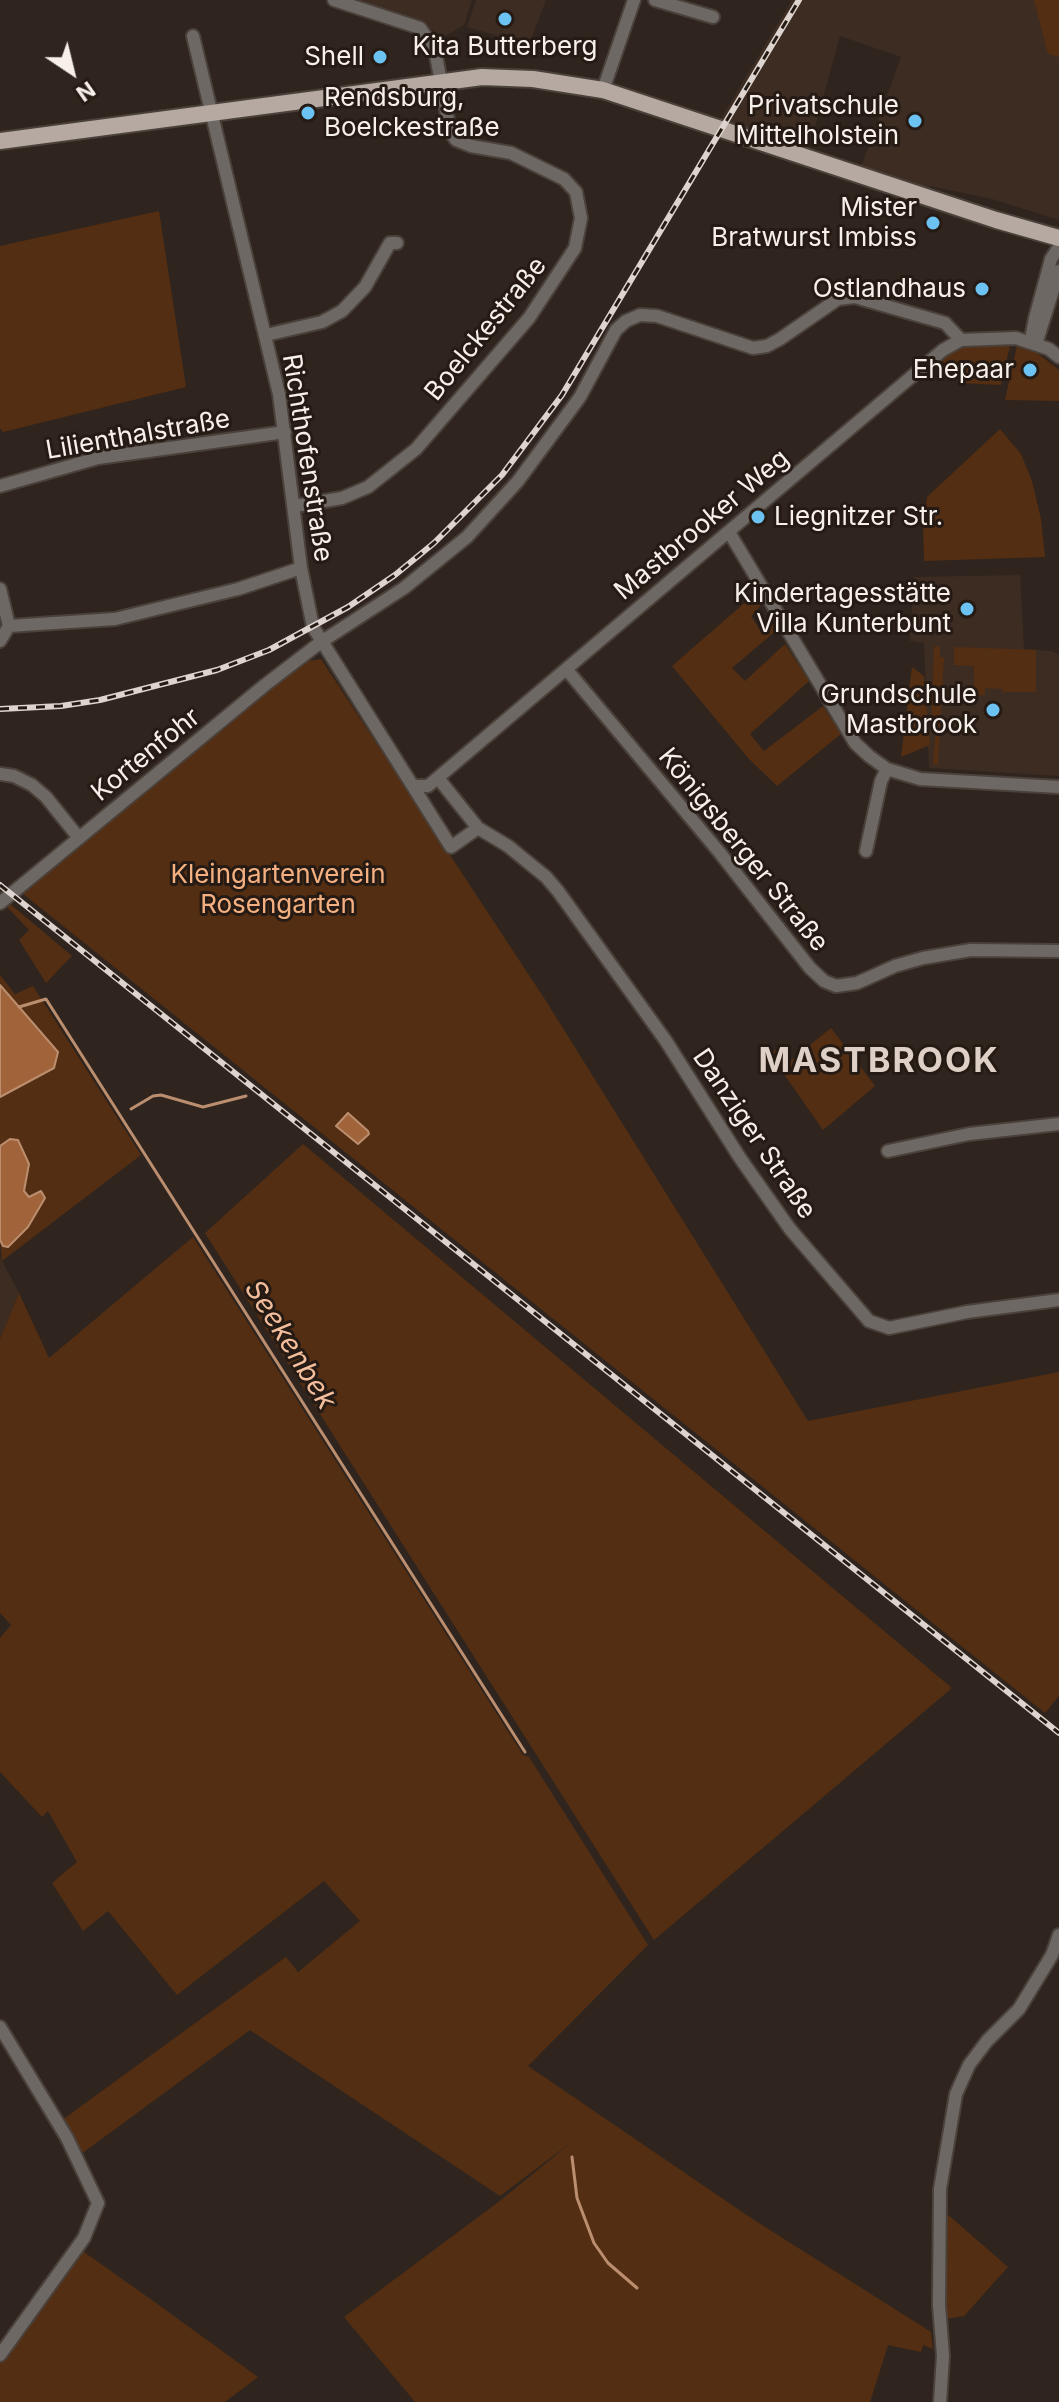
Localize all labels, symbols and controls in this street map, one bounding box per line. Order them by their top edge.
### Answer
marker: Kita Butterberg [496,10,514,28]
place label: Kita Butterberg [413,31,597,63]
north arrow [32,32,112,112]
place label: Shell [304,41,364,73]
marker: Shell [371,48,389,66]
text: N [71,76,100,107]
place label: Rendsburg, Boelckestraße [324,82,500,144]
place label: Privatschule Mittelholstein [736,90,899,152]
marker: Rendsburg, Boelckestraße [299,104,317,122]
marker: Privatschule Mittelholstein [906,112,924,130]
place label: Mister Bratwurst Imbiss [711,192,917,254]
marker: Mister Bratwurst Imbiss [924,214,942,232]
street label: Boelckestraße [419,251,553,407]
place label: Ostlandhaus [813,273,966,305]
marker: Ostlandhaus [973,280,991,298]
street label: Richthofenstraße [275,352,339,564]
place label: Ehepaar [913,354,1014,386]
marker: Ehepaar [1021,361,1039,379]
street label: Lilienthalstraße [43,403,233,467]
street label: Mastbrooker Weg [608,443,796,607]
place label: Liegnitzer Str. [774,501,943,533]
marker: Liegnitzer Str. [749,508,767,526]
place label: Kindertagesstätte Villa Kunterbunt [734,578,951,640]
marker: Kindertagesstätte Villa Kunterbunt [958,600,976,618]
place label: Grundschule Mastbrook [820,679,977,740]
marker: Grundschule Mastbrook [984,701,1002,719]
street label: Kortenfohr [85,702,207,808]
street label: Königsberger Straße [651,742,835,958]
park label: Kleingartenverein Rosengarten [170,859,386,920]
district label: MASTBROOK [758,1042,1000,1082]
street label: Danziger Straße [686,1043,822,1225]
water label: Seekenbek [237,1274,343,1416]

